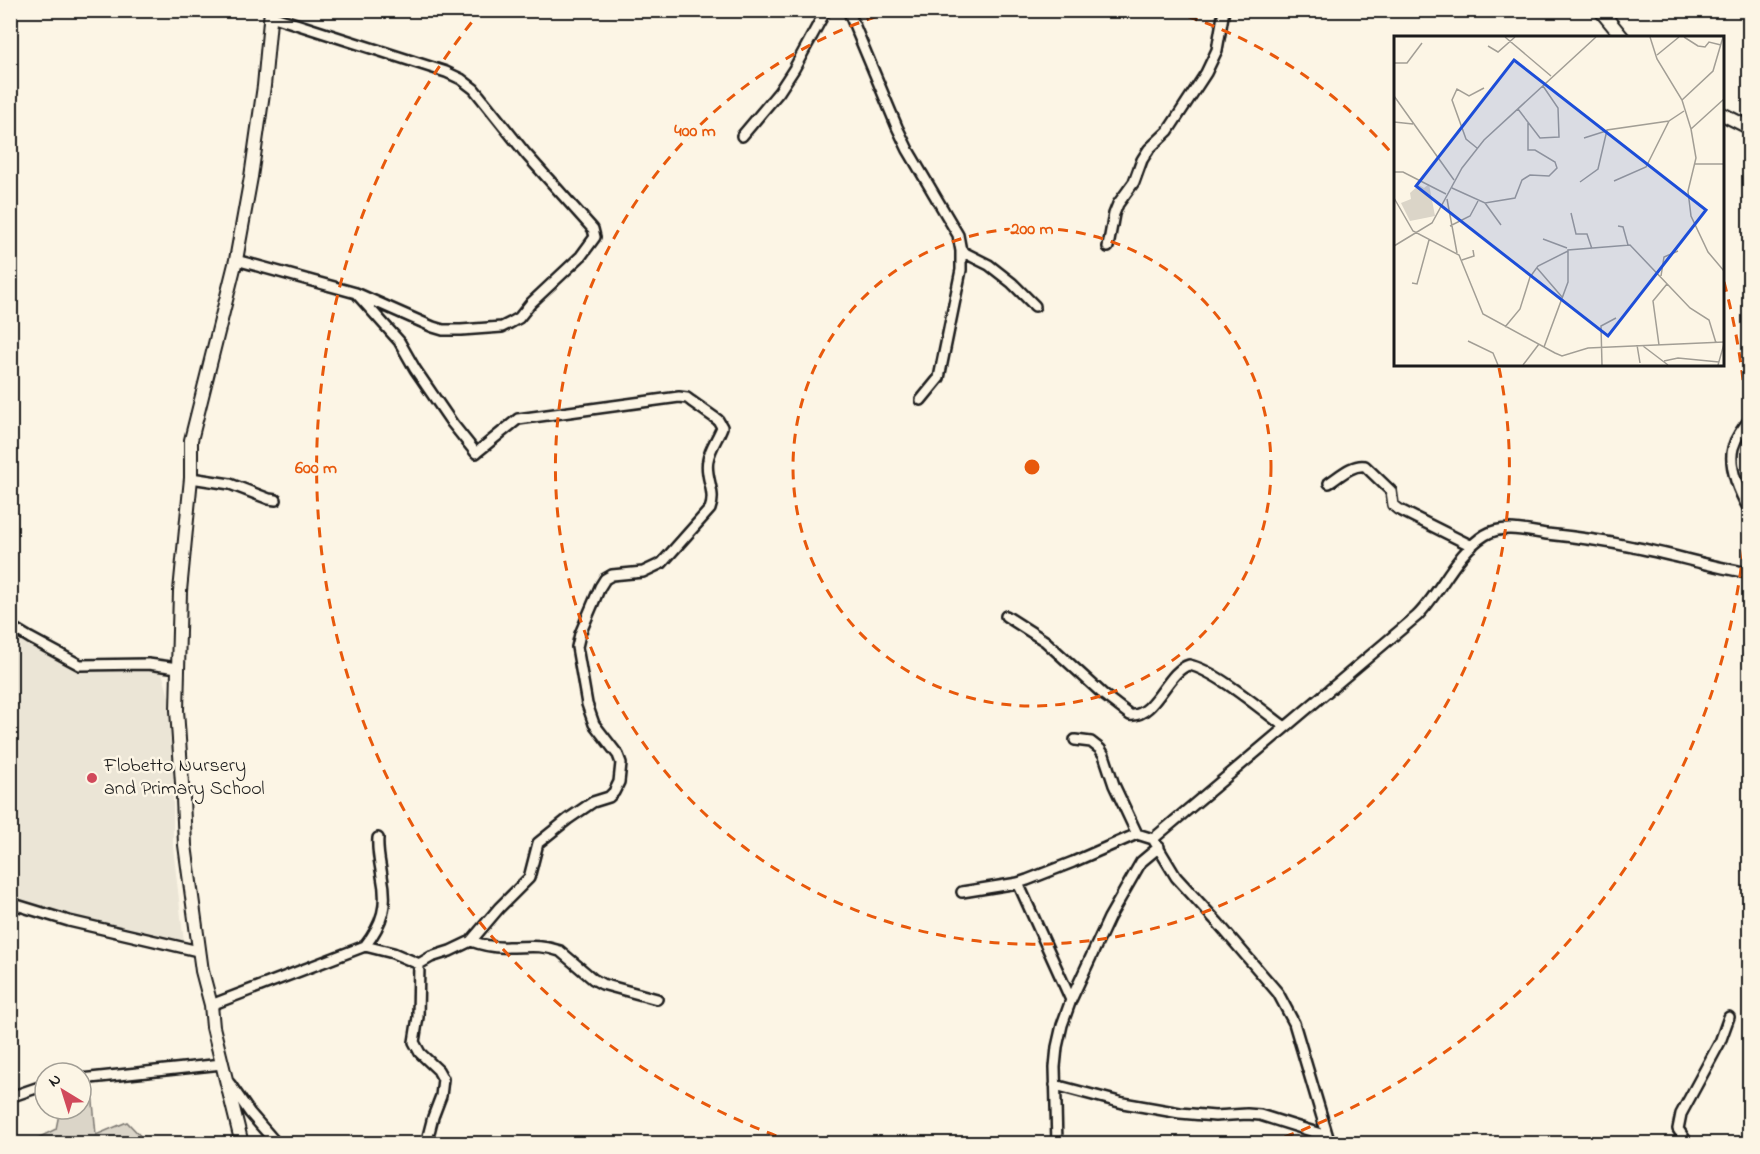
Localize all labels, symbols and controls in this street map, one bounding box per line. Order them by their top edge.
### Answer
inset map [1394,36,1724,366]
text: 400 m [674,119,716,145]
text: 200 m [1010,217,1054,243]
text: 600 m [295,456,337,482]
centre of rings [1022,457,1042,477]
place label: Flobetto Nursery and Primary School [103,752,265,804]
marker: Flobetto Nursery and Primary School [85,771,99,785]
north arrow [33,1061,93,1121]
text: N [43,1068,67,1094]

